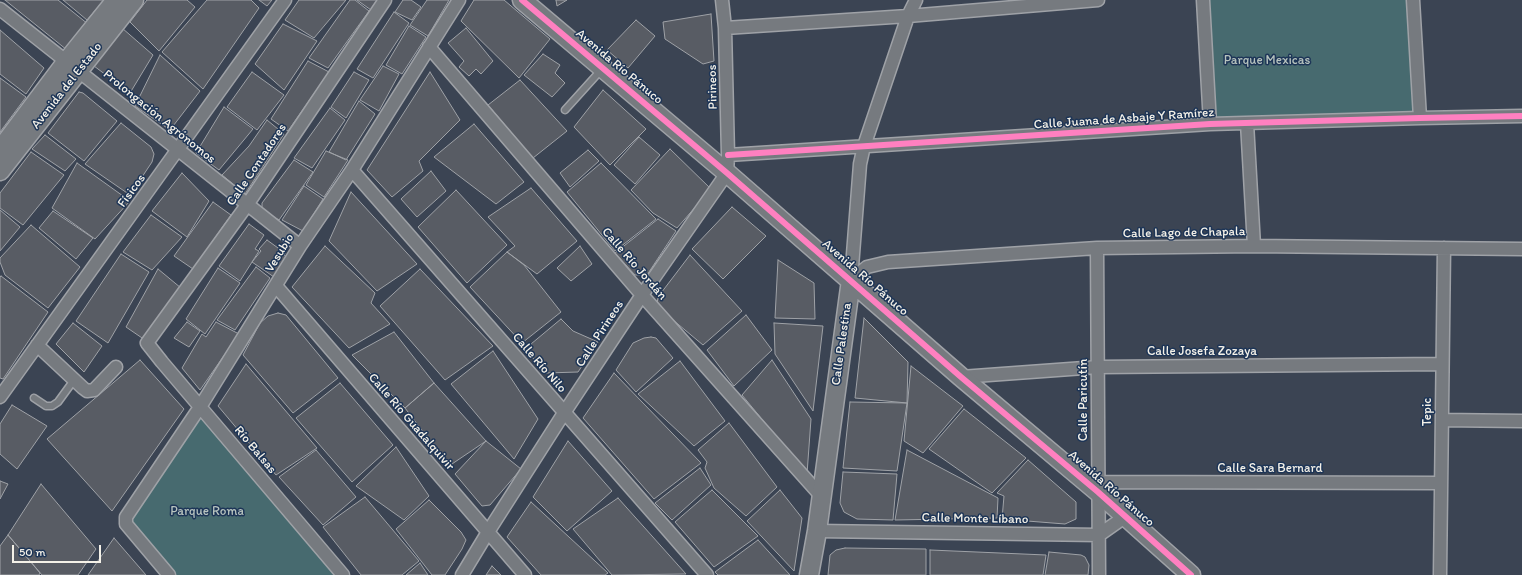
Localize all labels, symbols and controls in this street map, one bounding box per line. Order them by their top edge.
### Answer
street label: Avenida Río Pánuco [572,26,666,108]
street label: Avenida del Estado [28,40,106,132]
park label: Parque Mexicas [1224,53,1310,69]
street label: Pirineos [705,64,721,110]
street label: Prolongación Agrónomos [100,67,218,167]
street label: Calle Juana de Asbaje Y Ramírez [1033,105,1215,133]
street label: Calle Contadores [224,121,290,209]
street label: Físicos [115,171,149,211]
street label: Calle Río Jordán [598,224,670,304]
street label: Calle Lago de Chapala [1123,224,1245,242]
street label: Vesubio [262,231,298,275]
street label: Avenida Río Pánuco [819,236,911,320]
street label: Calle Pirineos [573,298,627,370]
street label: Calle Palestina [828,302,856,386]
street label: Calle Río Nilo [509,330,569,396]
street label: Calle Josefa Zozaya [1147,344,1257,360]
street label: Calle Paricutín [1076,359,1092,441]
street label: Calle Río Guadalquivir [364,370,458,474]
street label: Tepic [1420,398,1436,426]
street label: Río Balsas [230,423,280,477]
street label: Avenida Río Pánuco [1065,447,1157,531]
street label: Calle Sara Bernard [1217,461,1323,477]
park label: Parque Roma [170,504,244,520]
street label: Calle Monte Líbano [922,510,1028,528]
scale bar [14,537,103,563]
text: 50 m [19,545,45,559]

